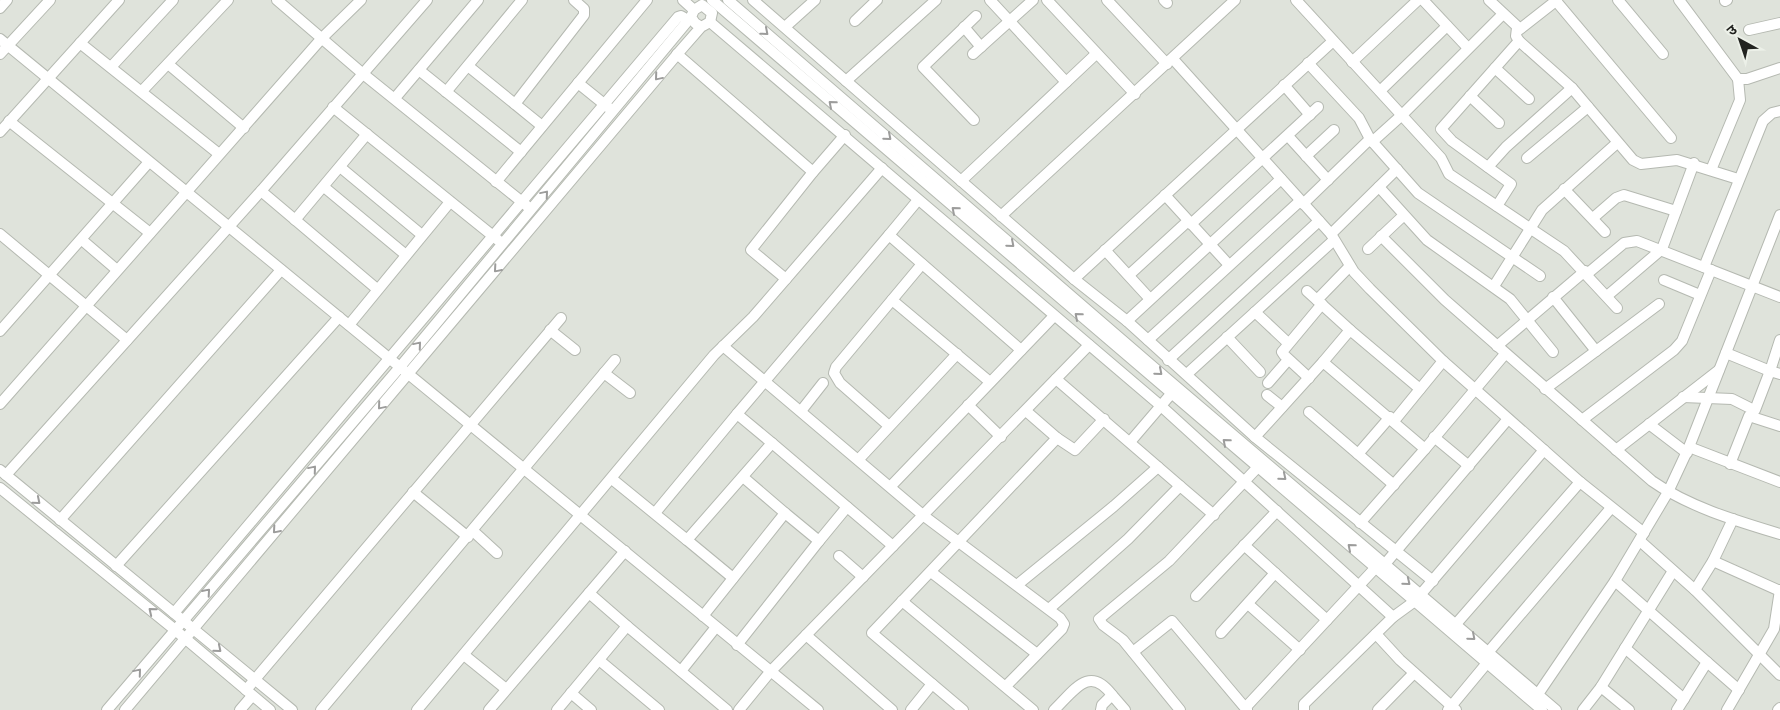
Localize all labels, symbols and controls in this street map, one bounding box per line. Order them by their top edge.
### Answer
north arrow [1715,15,1765,65]
text: उ [1723,21,1741,39]
one-way arrow [760,26,769,35]
one-way arrow [655,71,663,80]
one-way arrow [829,101,838,110]
one-way arrow [883,132,892,141]
one-way arrow [539,191,548,200]
one-way arrow [952,207,961,216]
one-way arrow [1006,238,1015,247]
one-way arrow [494,263,503,272]
one-way arrow [1075,313,1084,322]
one-way arrow [412,342,421,351]
one-way arrow [1153,366,1162,375]
one-way arrow [378,401,387,410]
one-way arrow [1223,439,1232,448]
one-way arrow [307,466,315,475]
one-way arrow [1277,472,1286,480]
one-way arrow [32,496,41,505]
one-way arrow [272,524,281,533]
one-way arrow [1347,543,1356,552]
one-way arrow [1401,577,1410,585]
one-way arrow [201,589,210,598]
one-way arrow [149,608,158,617]
one-way arrow [1466,631,1475,640]
one-way arrow [212,643,221,652]
one-way arrow [133,669,142,678]

